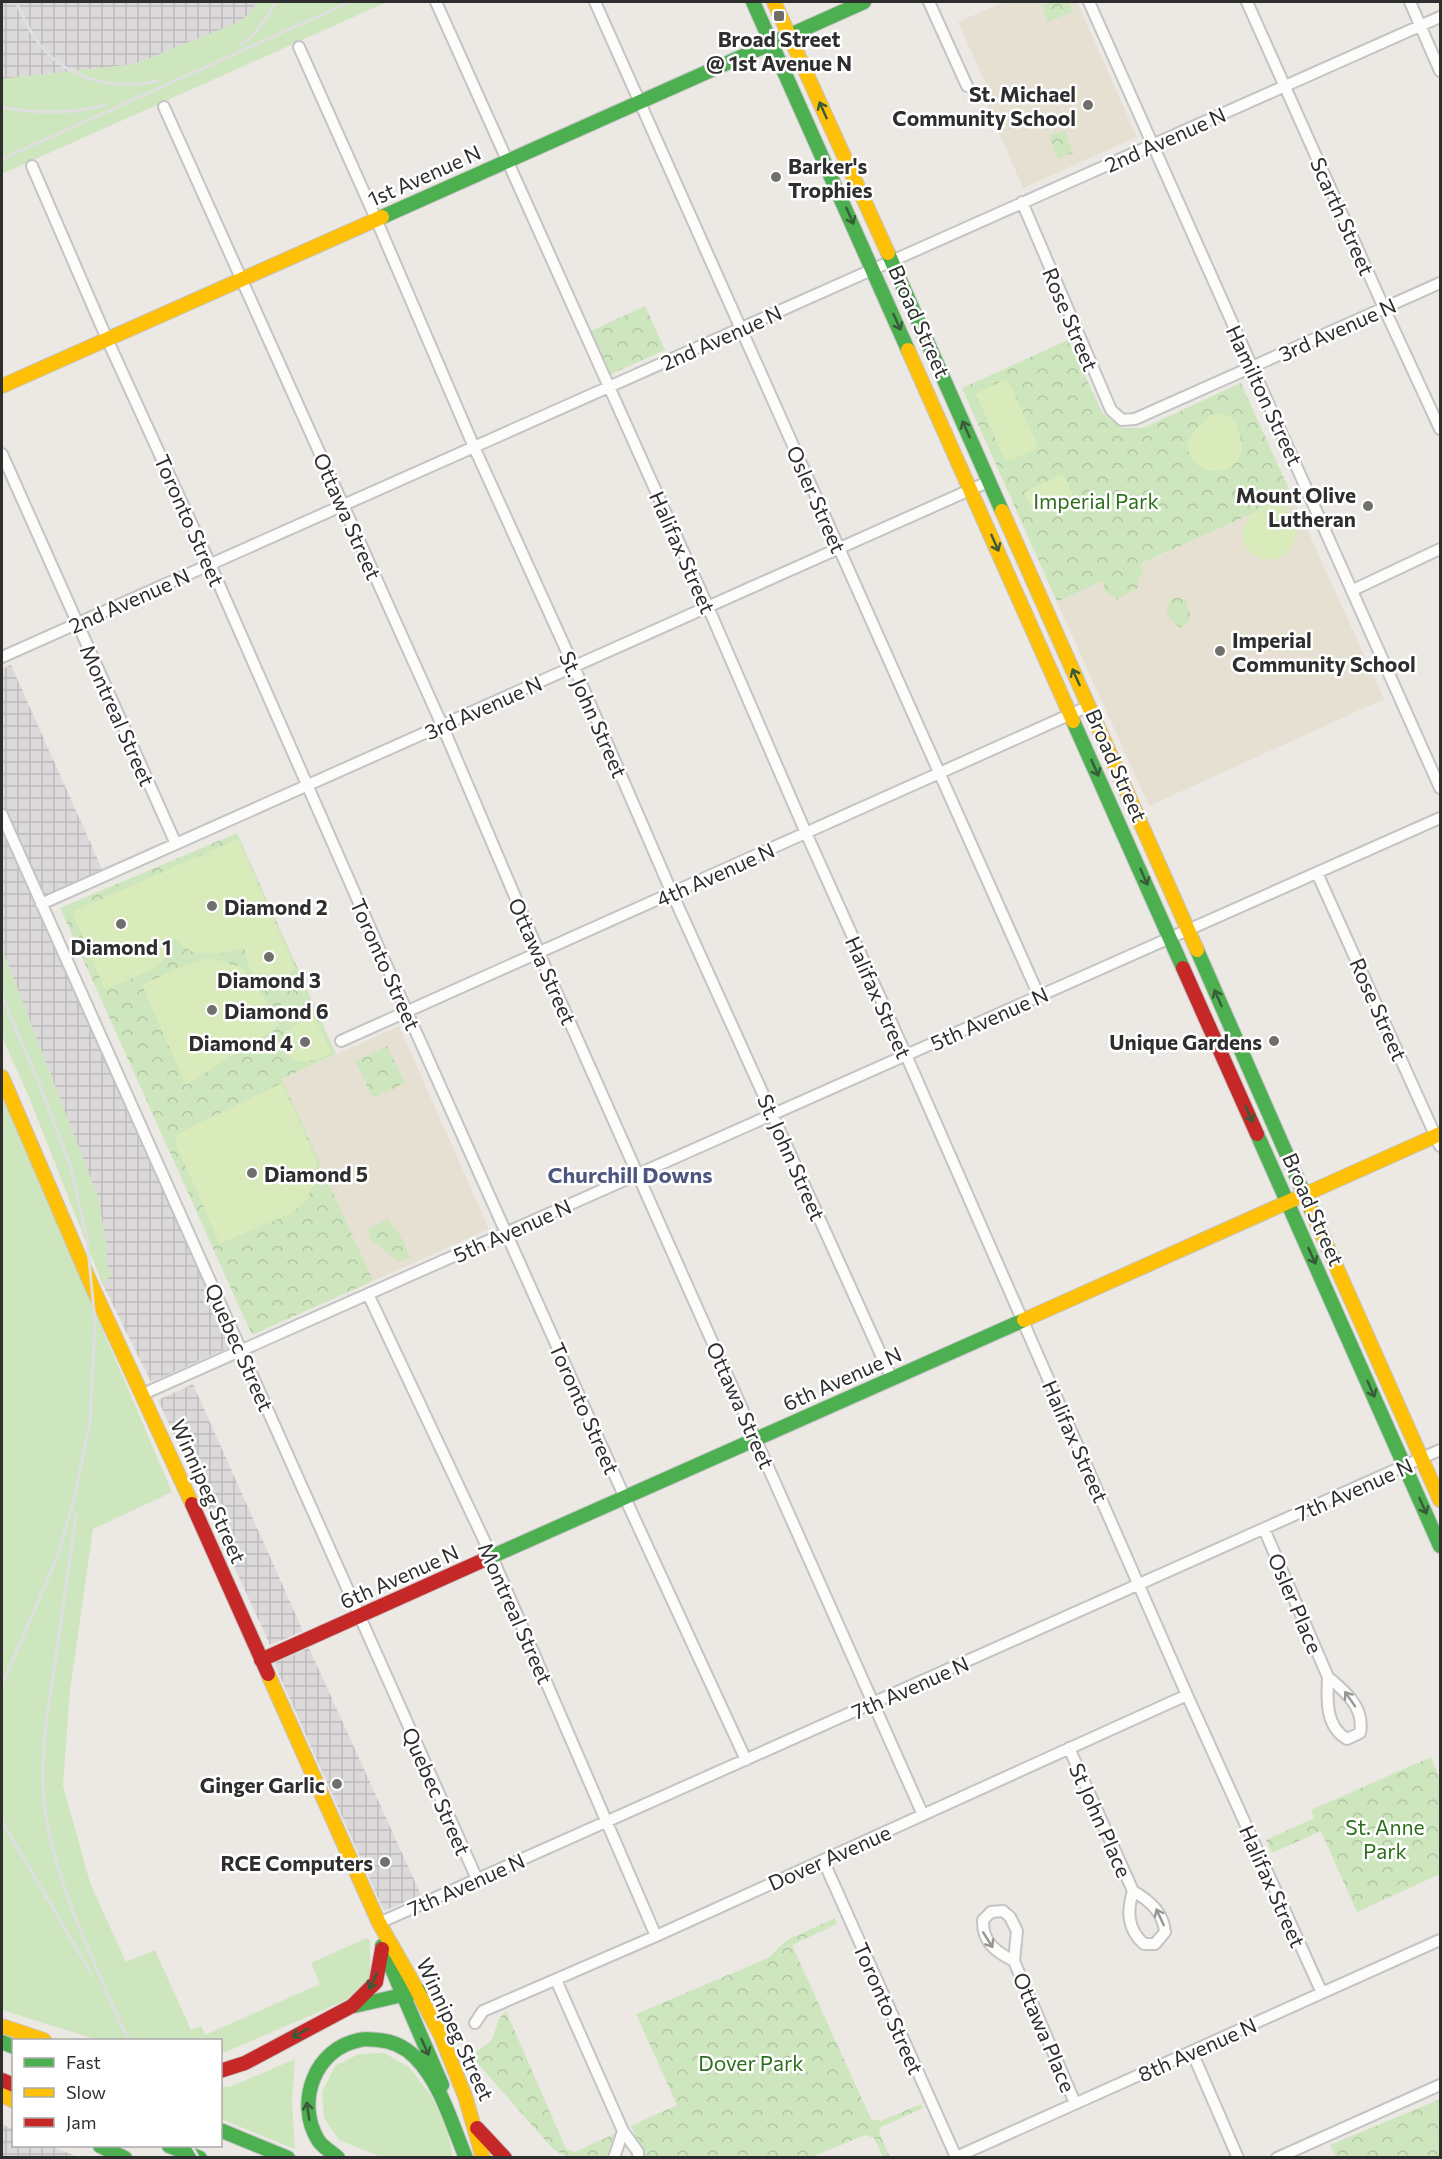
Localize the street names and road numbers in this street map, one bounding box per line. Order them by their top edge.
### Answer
street label: 2nd Avenue N [1101,101,1229,177]
street label: 1st Avenue N [364,139,484,211]
street label: Scarth Street [1306,153,1380,279]
street label: Broad Street [884,261,956,381]
street label: Rose Street [1038,264,1104,374]
street label: 3rd Avenue N [1274,292,1400,366]
street label: 2nd Avenue N [657,299,785,375]
street label: Hamilton Street [1222,321,1308,469]
street label: Osler Street [782,441,852,557]
street label: Ottawa Street [309,449,387,583]
street label: Toronto Street [150,450,230,590]
street label: Halifax Street [645,487,721,617]
street label: 2nd Avenue N [65,562,193,638]
street label: Montreal Street [76,640,160,790]
street label: St. John Street [555,647,633,781]
street label: 3rd Avenue N [420,670,546,744]
street label: Broad Street [1081,705,1153,825]
street label: 4th Avenue N [652,837,778,911]
street label: Toronto Street [346,894,426,1034]
street label: Ottawa Street [504,894,582,1028]
street label: Halifax Street [841,932,917,1062]
street label: Rose Street [1345,954,1413,1064]
street label: 5th Avenue N [926,981,1052,1055]
street label: St. John Street [753,1090,831,1224]
street label: Broad Street [1278,1149,1350,1269]
street label: 5th Avenue N [449,1193,575,1267]
street label: Quebec Street [201,1279,279,1415]
street label: Toronto Street [545,1338,625,1478]
street label: Ottawa Street [702,1338,780,1472]
street label: 6th Avenue N [779,1341,905,1415]
street label: Halifax Street [1038,1376,1114,1506]
street label: Winnipeg Street [166,1415,252,1567]
street label: 7th Avenue N [1292,1452,1416,1526]
street label: Montreal Street [474,1538,558,1688]
street label: 6th Avenue N [336,1539,462,1613]
street label: Osler Place [1264,1549,1328,1657]
street label: 7th Avenue N [848,1650,972,1724]
street label: Quebec Street [398,1723,476,1859]
street label: St John Place [1065,1759,1137,1881]
street label: Dover Avenue [764,1819,894,1895]
street label: Halifax Street [1235,1821,1311,1951]
street label: 7th Avenue N [404,1847,528,1921]
street label: Toronto Street [849,1938,929,2078]
street label: Winnipeg Street [412,1954,500,2104]
street label: Ottawa Place [1009,1968,1081,2096]
street label: 8th Avenue N [1134,2012,1260,2086]

